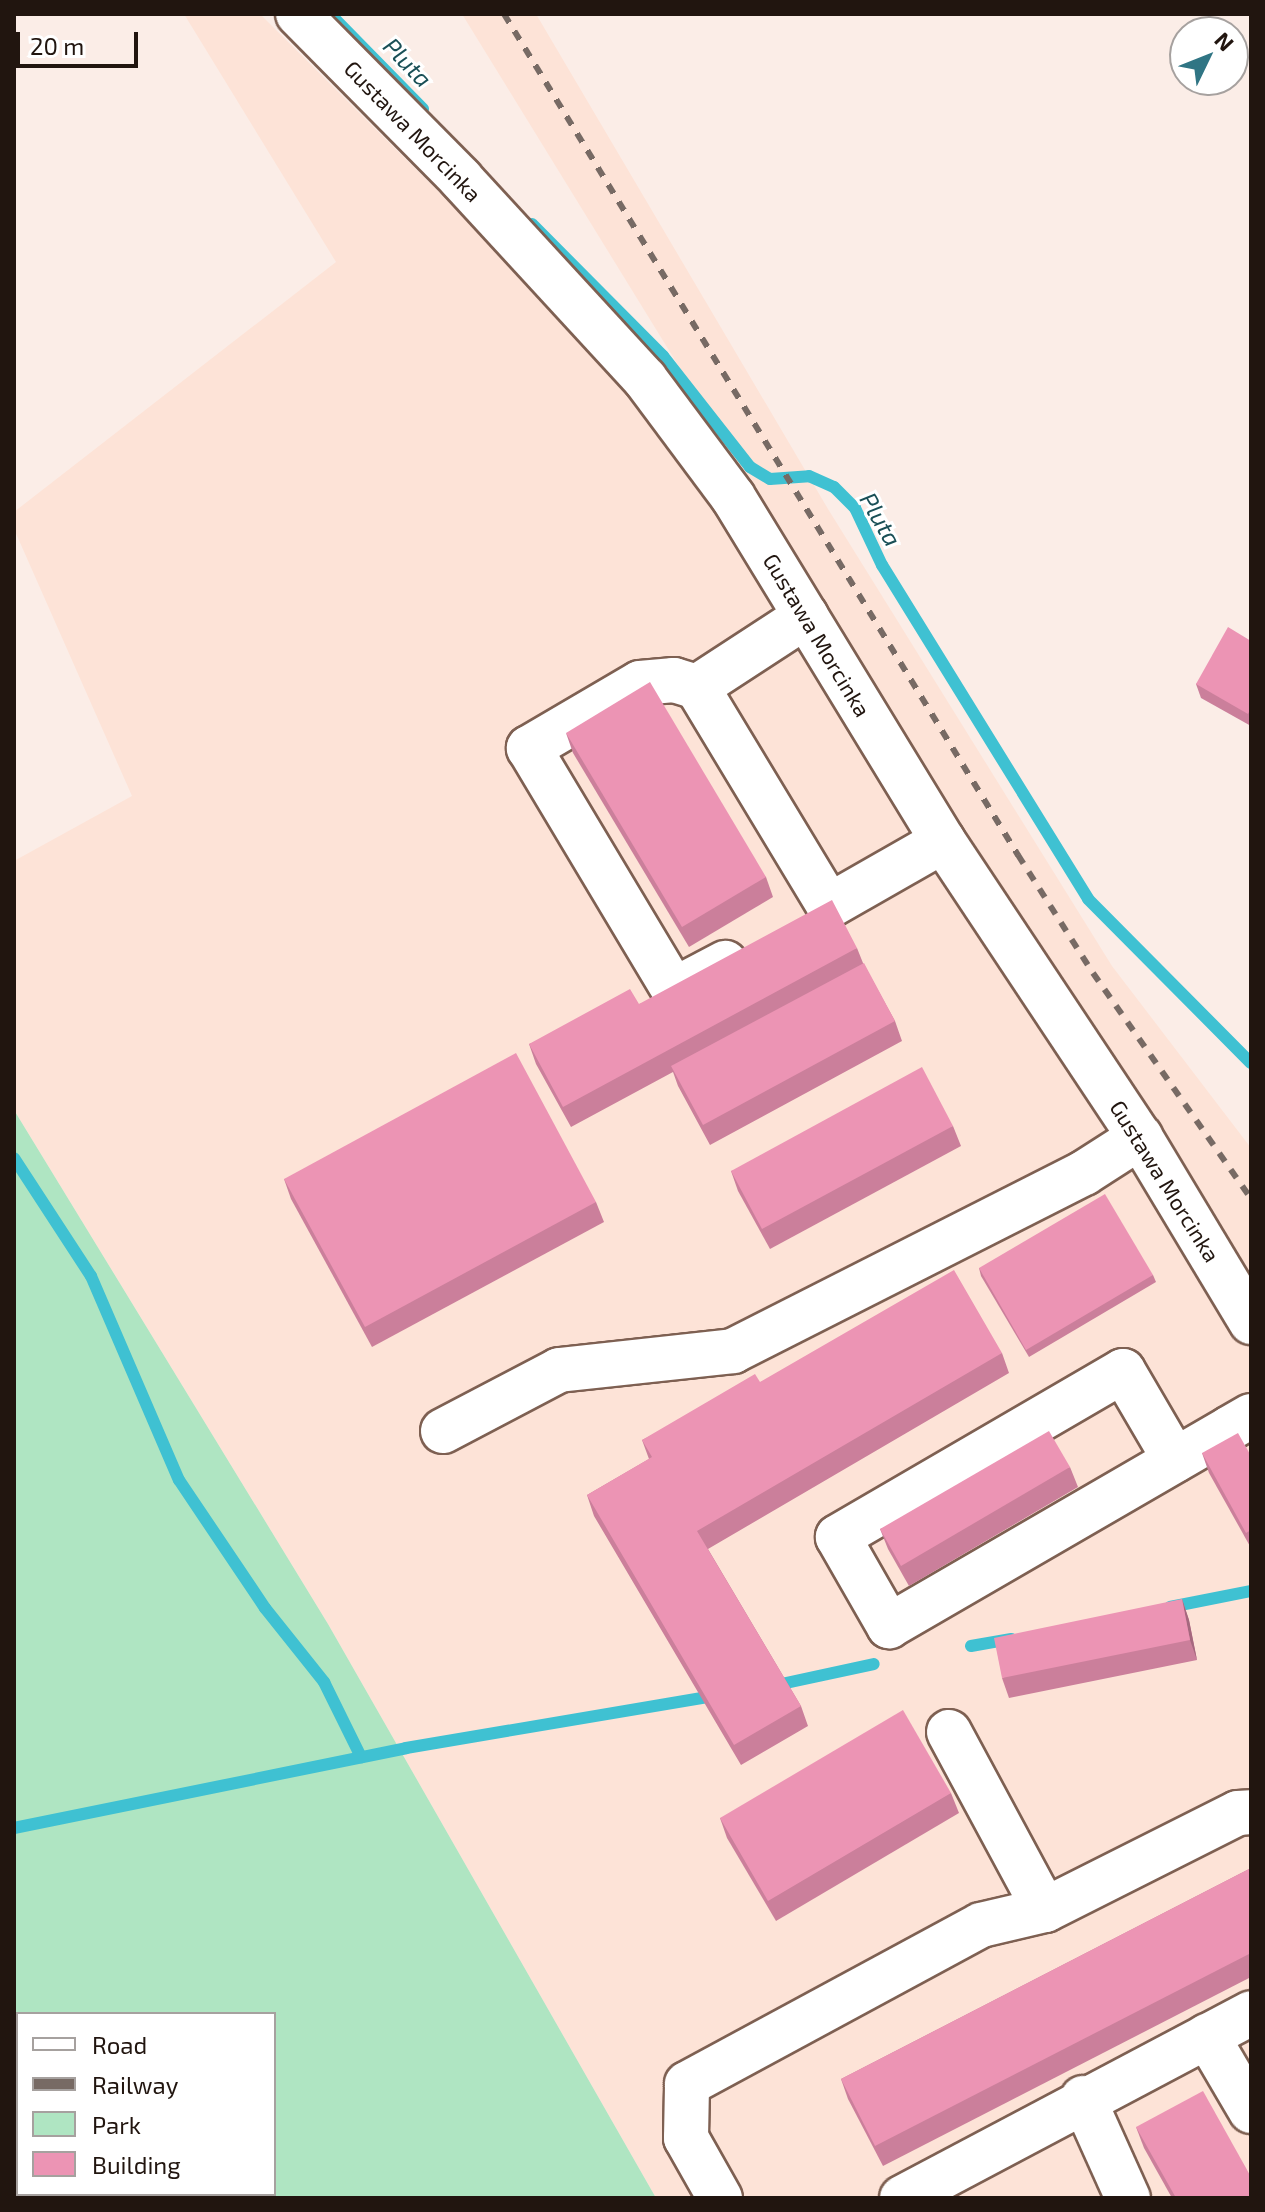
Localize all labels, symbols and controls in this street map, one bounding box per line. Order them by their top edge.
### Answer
scale bar [20,16,142,66]
north arrow [1169,16,1249,96]
text: N [1210,26,1240,56]
text: 20 m [30,31,84,60]
water label: Pluta [378,31,438,93]
street label: Gustawa Morcinka [339,55,487,207]
water label: Pluta [854,487,908,551]
street label: Gustawa Morcinka [758,549,876,721]
street label: Gustawa Morcinka [1105,1095,1225,1267]
legend [16,2012,276,2196]
text: Road [92,2030,147,2059]
text: Railway [92,2070,178,2099]
text: Park [92,2110,141,2139]
text: Building [92,2150,181,2179]

